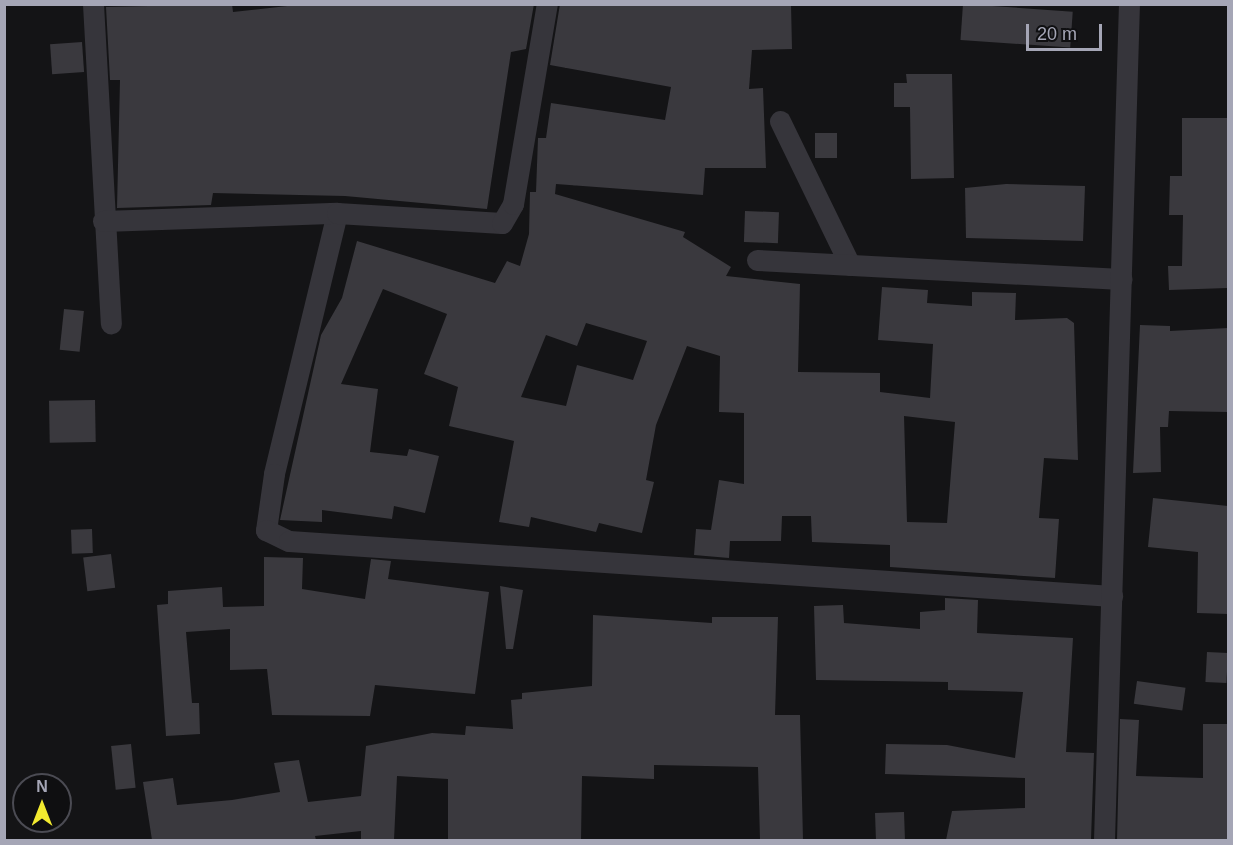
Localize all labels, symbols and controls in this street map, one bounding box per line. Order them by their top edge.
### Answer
scale bar [1029,12,1106,50]
text: 20 m [1037,24,1077,44]
north arrow [12,773,72,833]
text: N [36,778,48,795]

